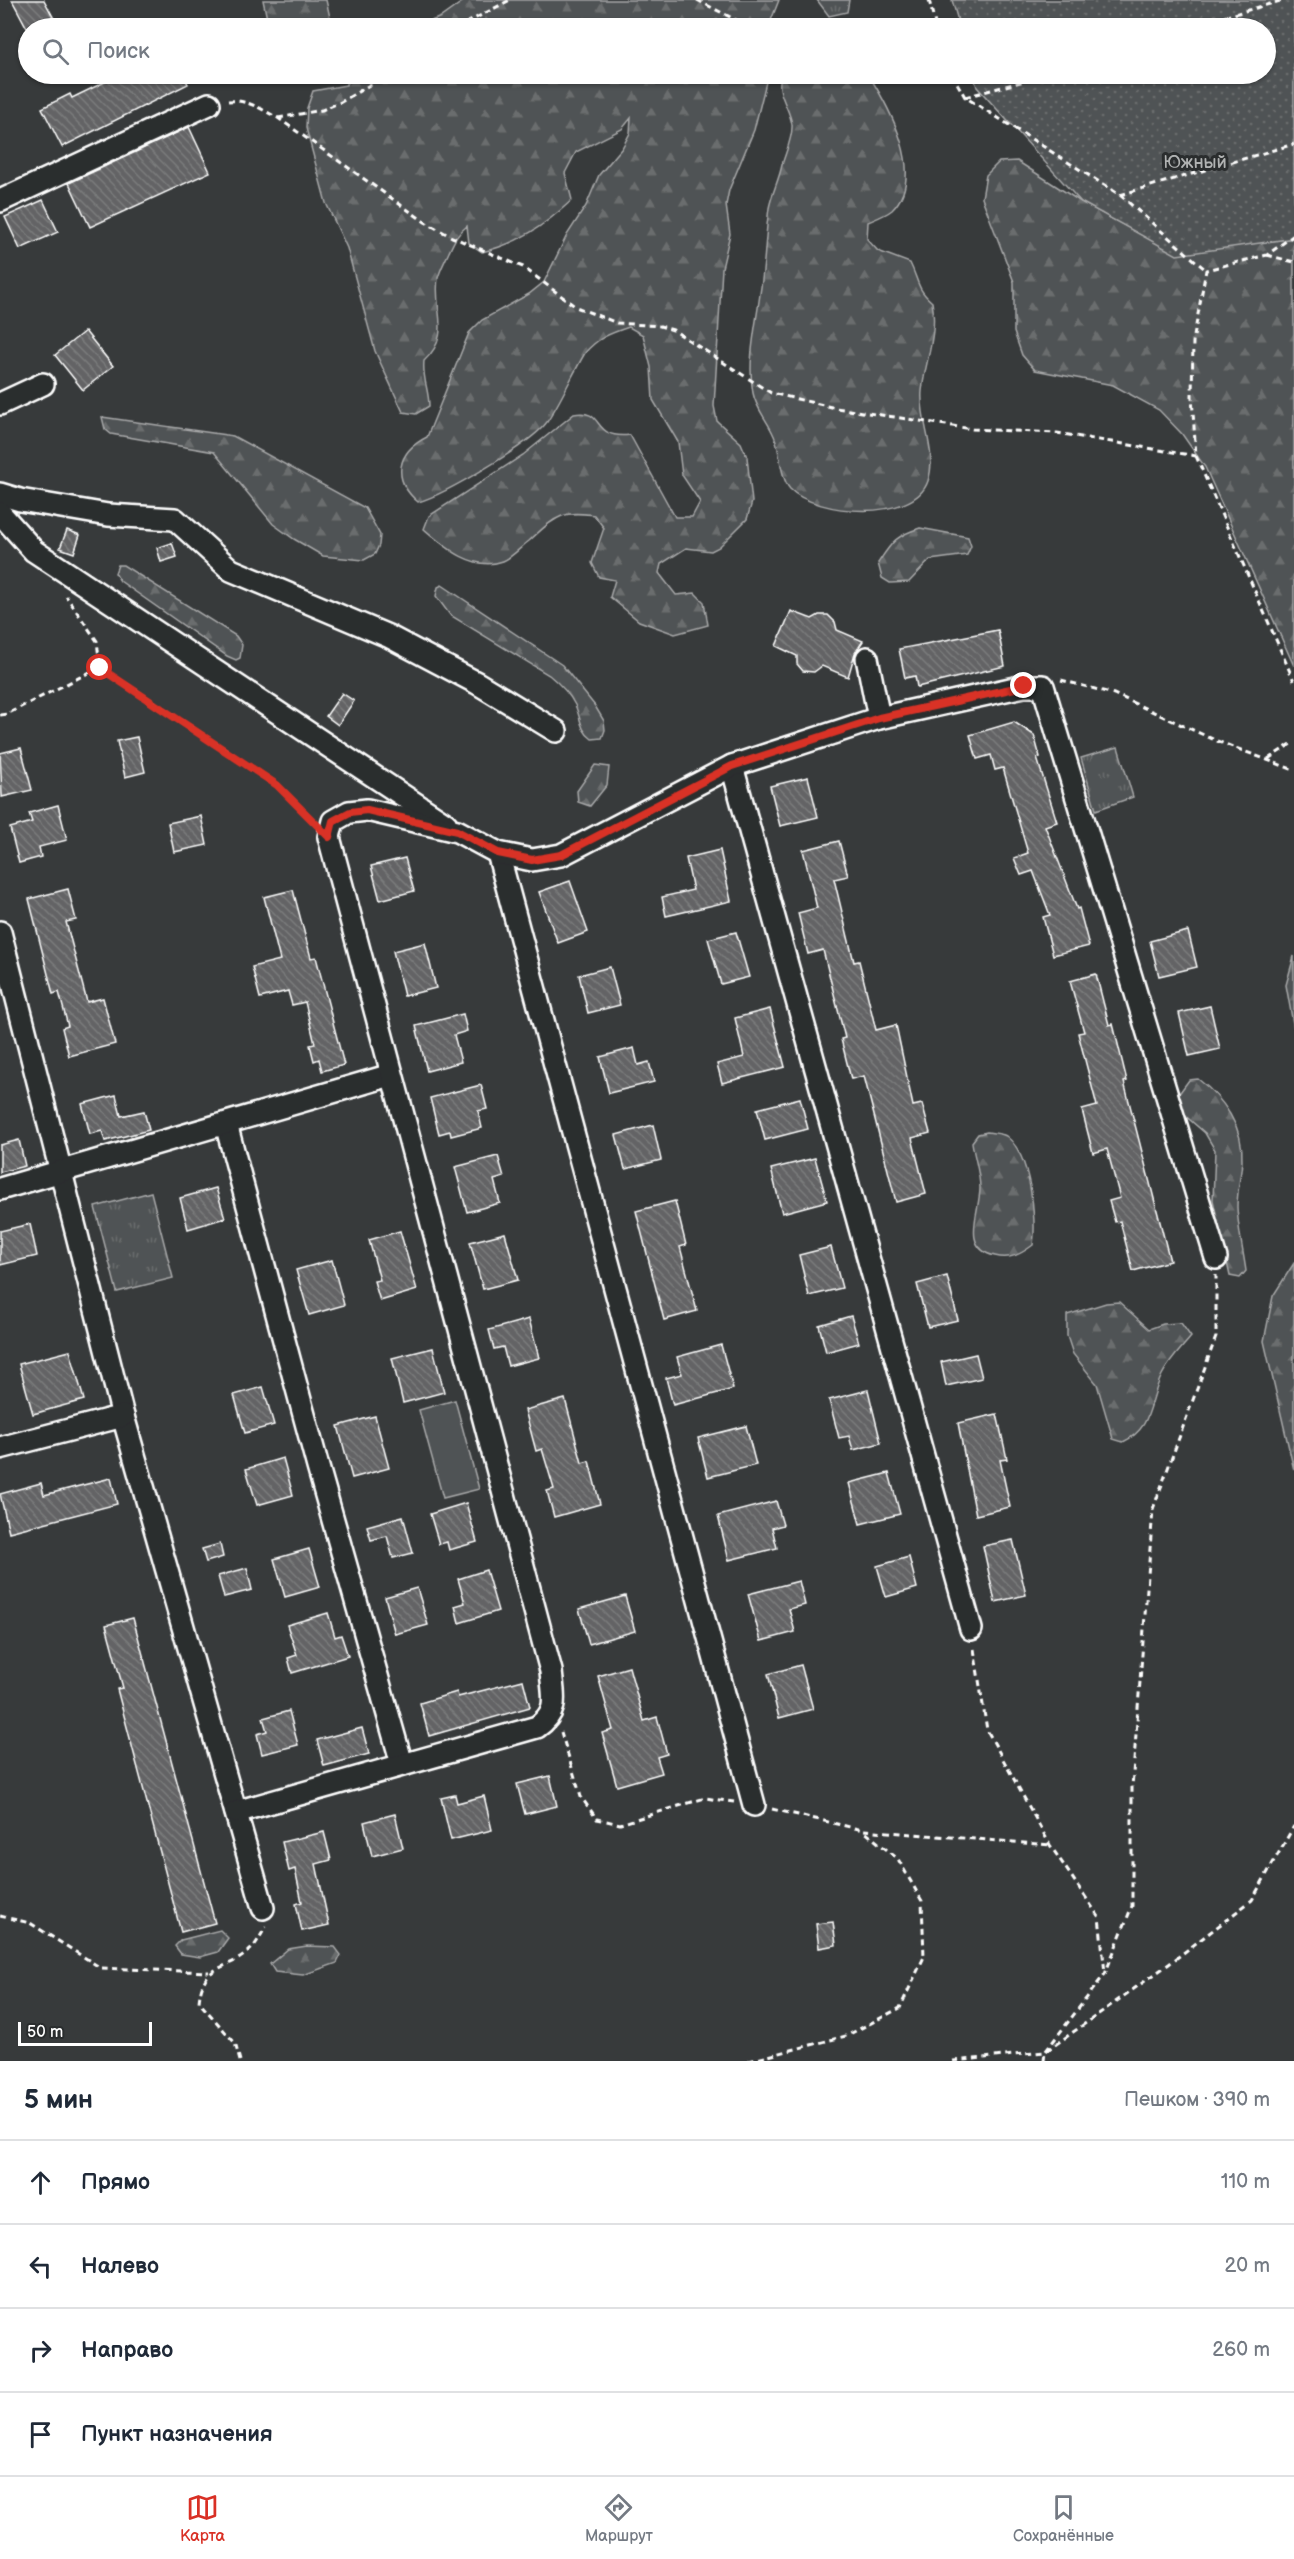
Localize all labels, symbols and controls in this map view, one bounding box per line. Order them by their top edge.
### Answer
search box [18,18,1276,84]
icon: search [39,35,72,68]
text: Поиск [87,38,150,65]
park label: Южный [1163,152,1227,173]
route start [86,654,112,680]
route end [1010,672,1036,698]
scale bar [18,2019,152,2046]
text: 50 m [27,2023,63,2042]
text: 5 мин [24,2085,93,2116]
text: Пешком · 390 m [1124,2088,1270,2112]
icon: ahead [24,2166,57,2199]
text: Прямо [81,2169,150,2196]
text: 110 m [1221,2170,1270,2194]
icon: left [24,2250,57,2283]
text: Налево [81,2253,159,2280]
text: 20 m [1225,2254,1270,2278]
icon: right [24,2334,57,2367]
text: Направо [81,2337,173,2364]
text: 260 m [1212,2338,1270,2362]
icon: arrive [24,2418,57,2451]
text: Пункт назначения [81,2421,273,2448]
tab: Карта [180,2491,225,2546]
tab: Маршрут [585,2491,653,2546]
tab: Сохранённые [1013,2491,1114,2546]

